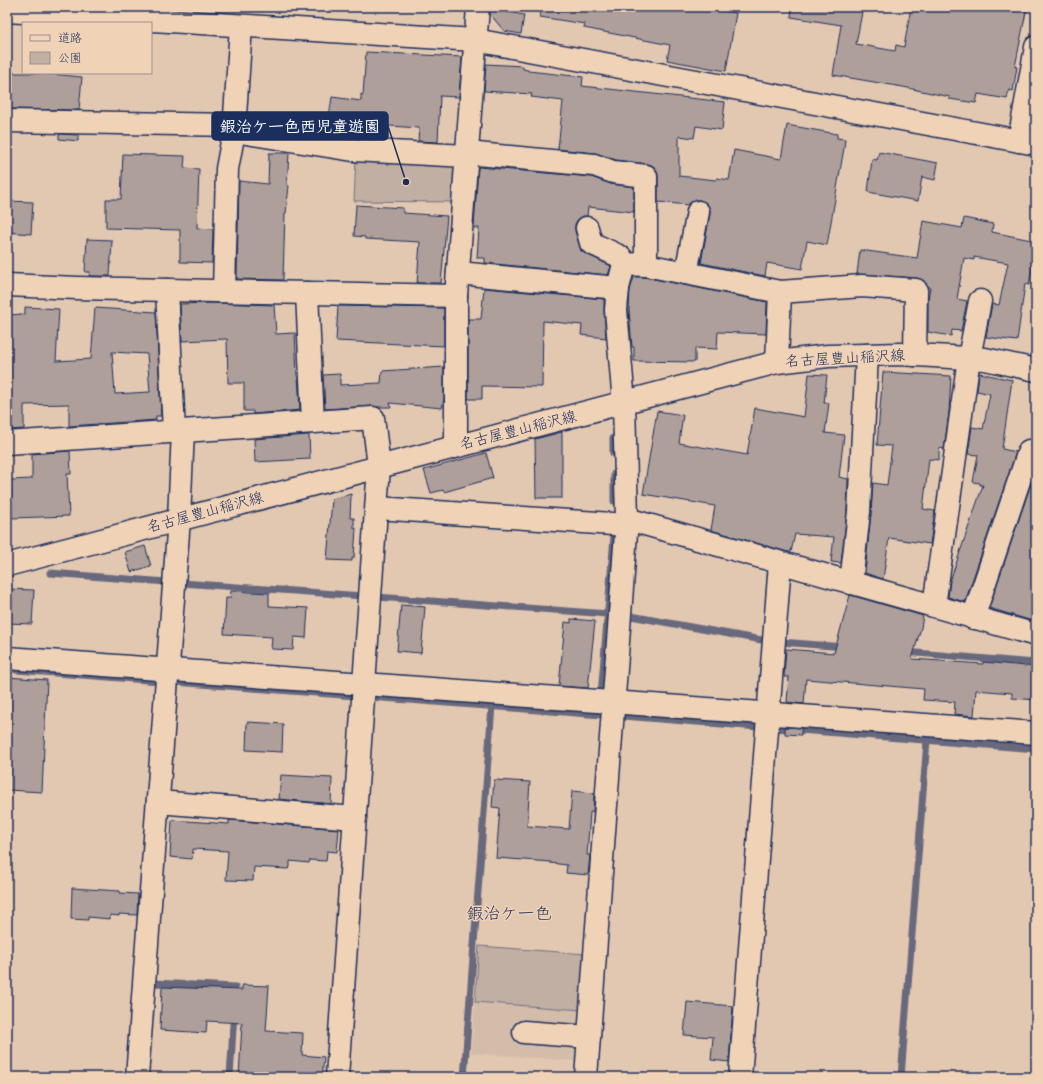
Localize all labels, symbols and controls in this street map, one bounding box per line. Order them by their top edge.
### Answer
legend [22,22,152,74]
text: 道路 [58,31,82,45]
text: 公園 [58,51,82,65]
callout: 鍜治ケ一色西児童遊園 [212,112,388,140]
text: 鍜治ケ一色西児童遊園 [220,118,380,136]
street label: 名古屋豊山稲沢線 [785,346,905,370]
street label: 名古屋豊山稲沢線 [458,407,578,453]
street label: 名古屋豊山稲沢線 [145,488,265,536]
district label: 鍜治ケ一色 [467,904,552,923]

